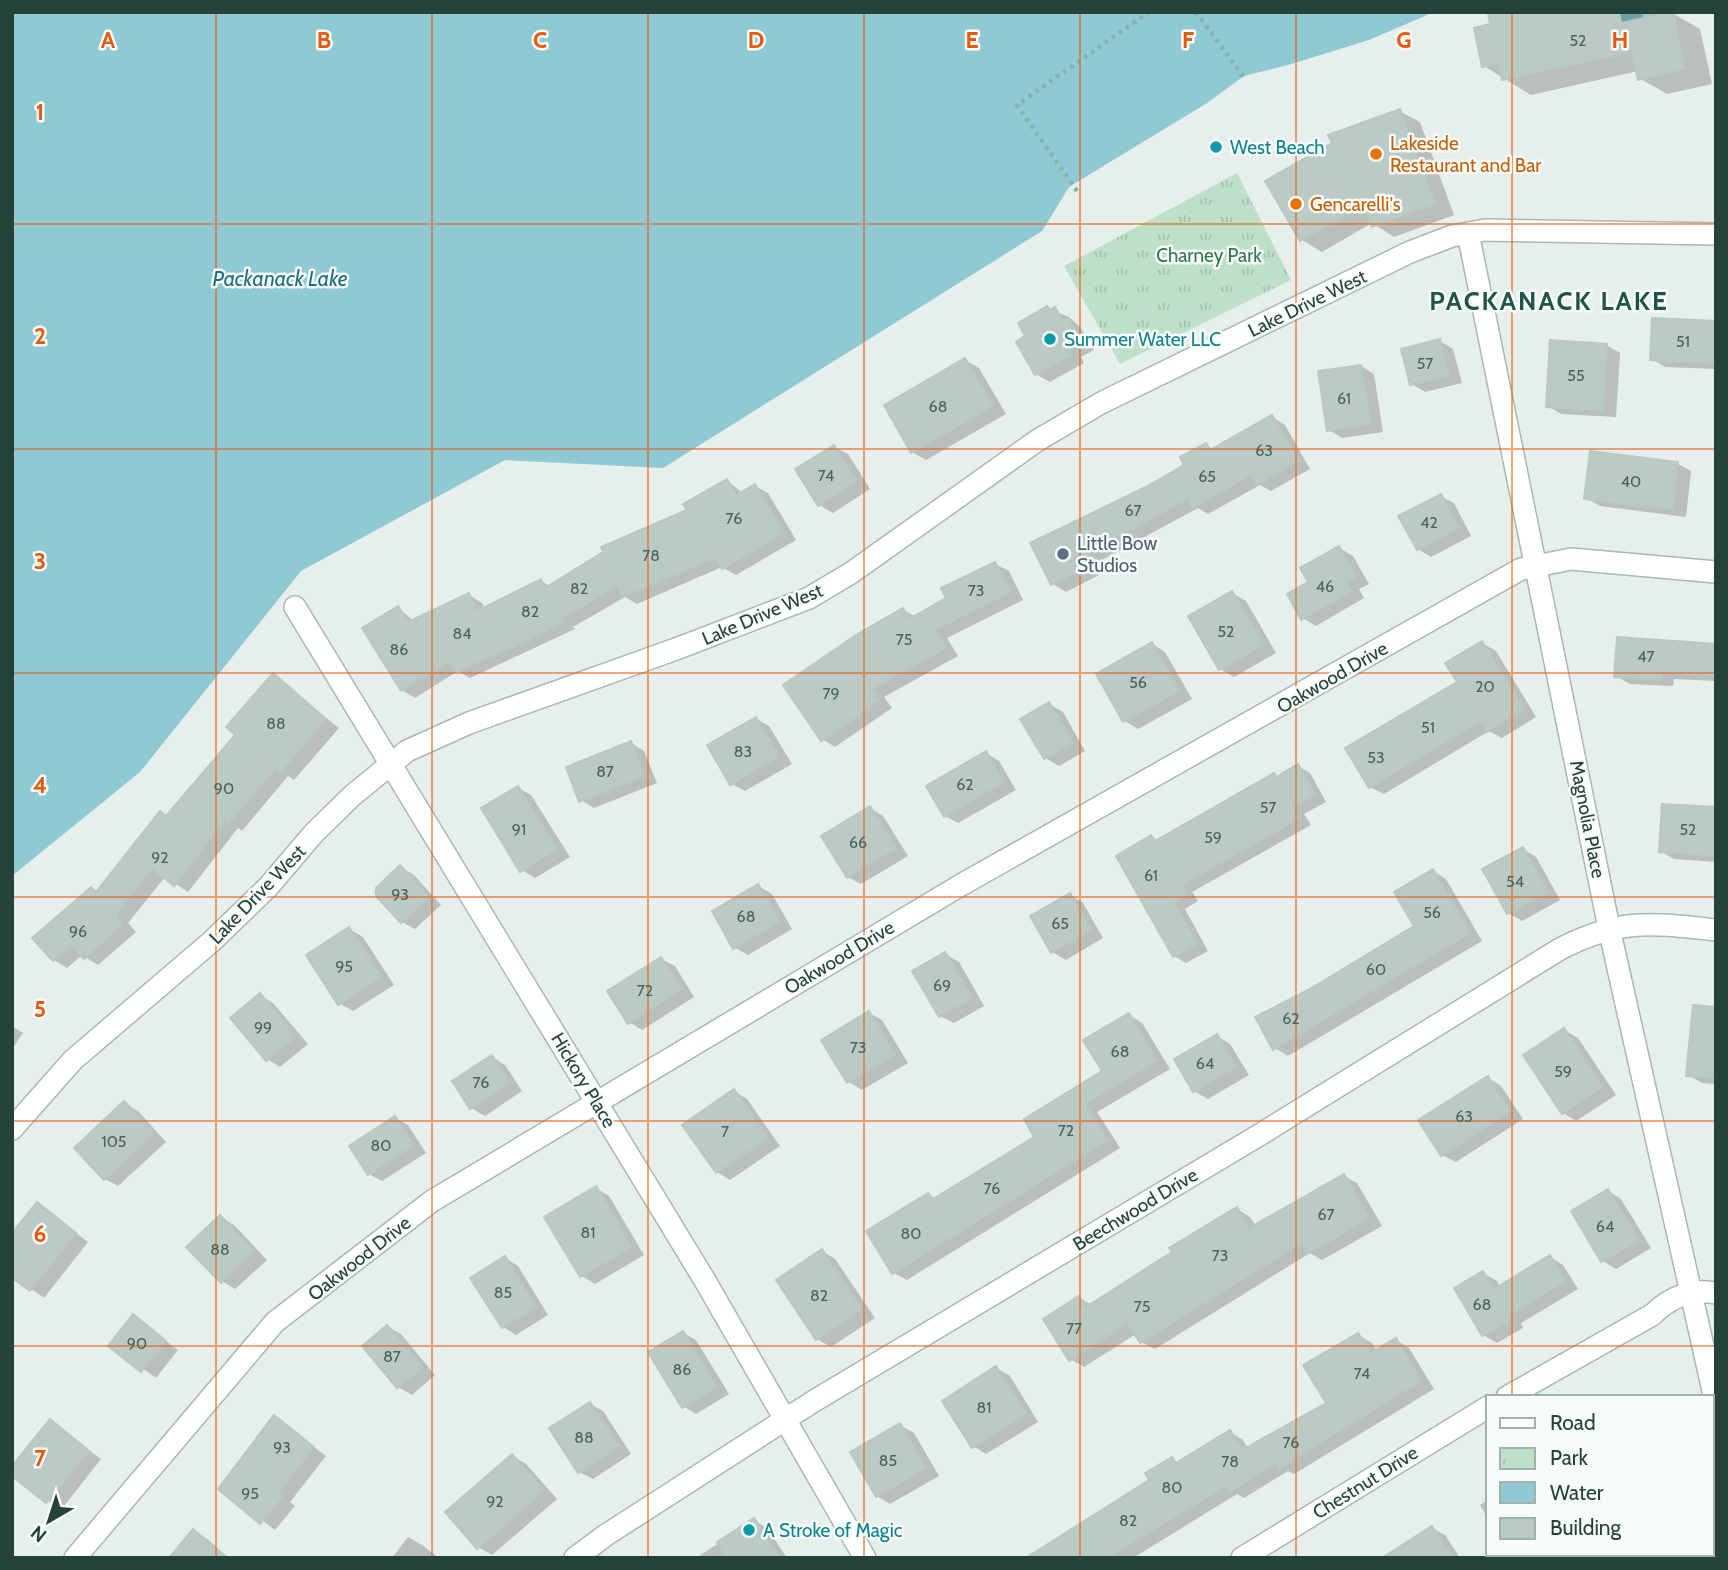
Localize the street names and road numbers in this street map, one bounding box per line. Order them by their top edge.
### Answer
street label: Lake Drive West [1244,265,1371,342]
street label: Lake Drive West [698,578,827,650]
street label: Oakwood Drive [1273,636,1392,718]
street label: Magnolia Place [1565,758,1610,880]
street label: Lake Drive West [204,840,311,949]
street label: Oakwood Drive [780,915,899,999]
street label: Hickory Place [546,1029,621,1132]
street label: Beechwood Drive [1069,1163,1202,1256]
street label: Oakwood Drive [303,1211,416,1306]
street label: Chestnut Drive [1308,1441,1422,1524]

